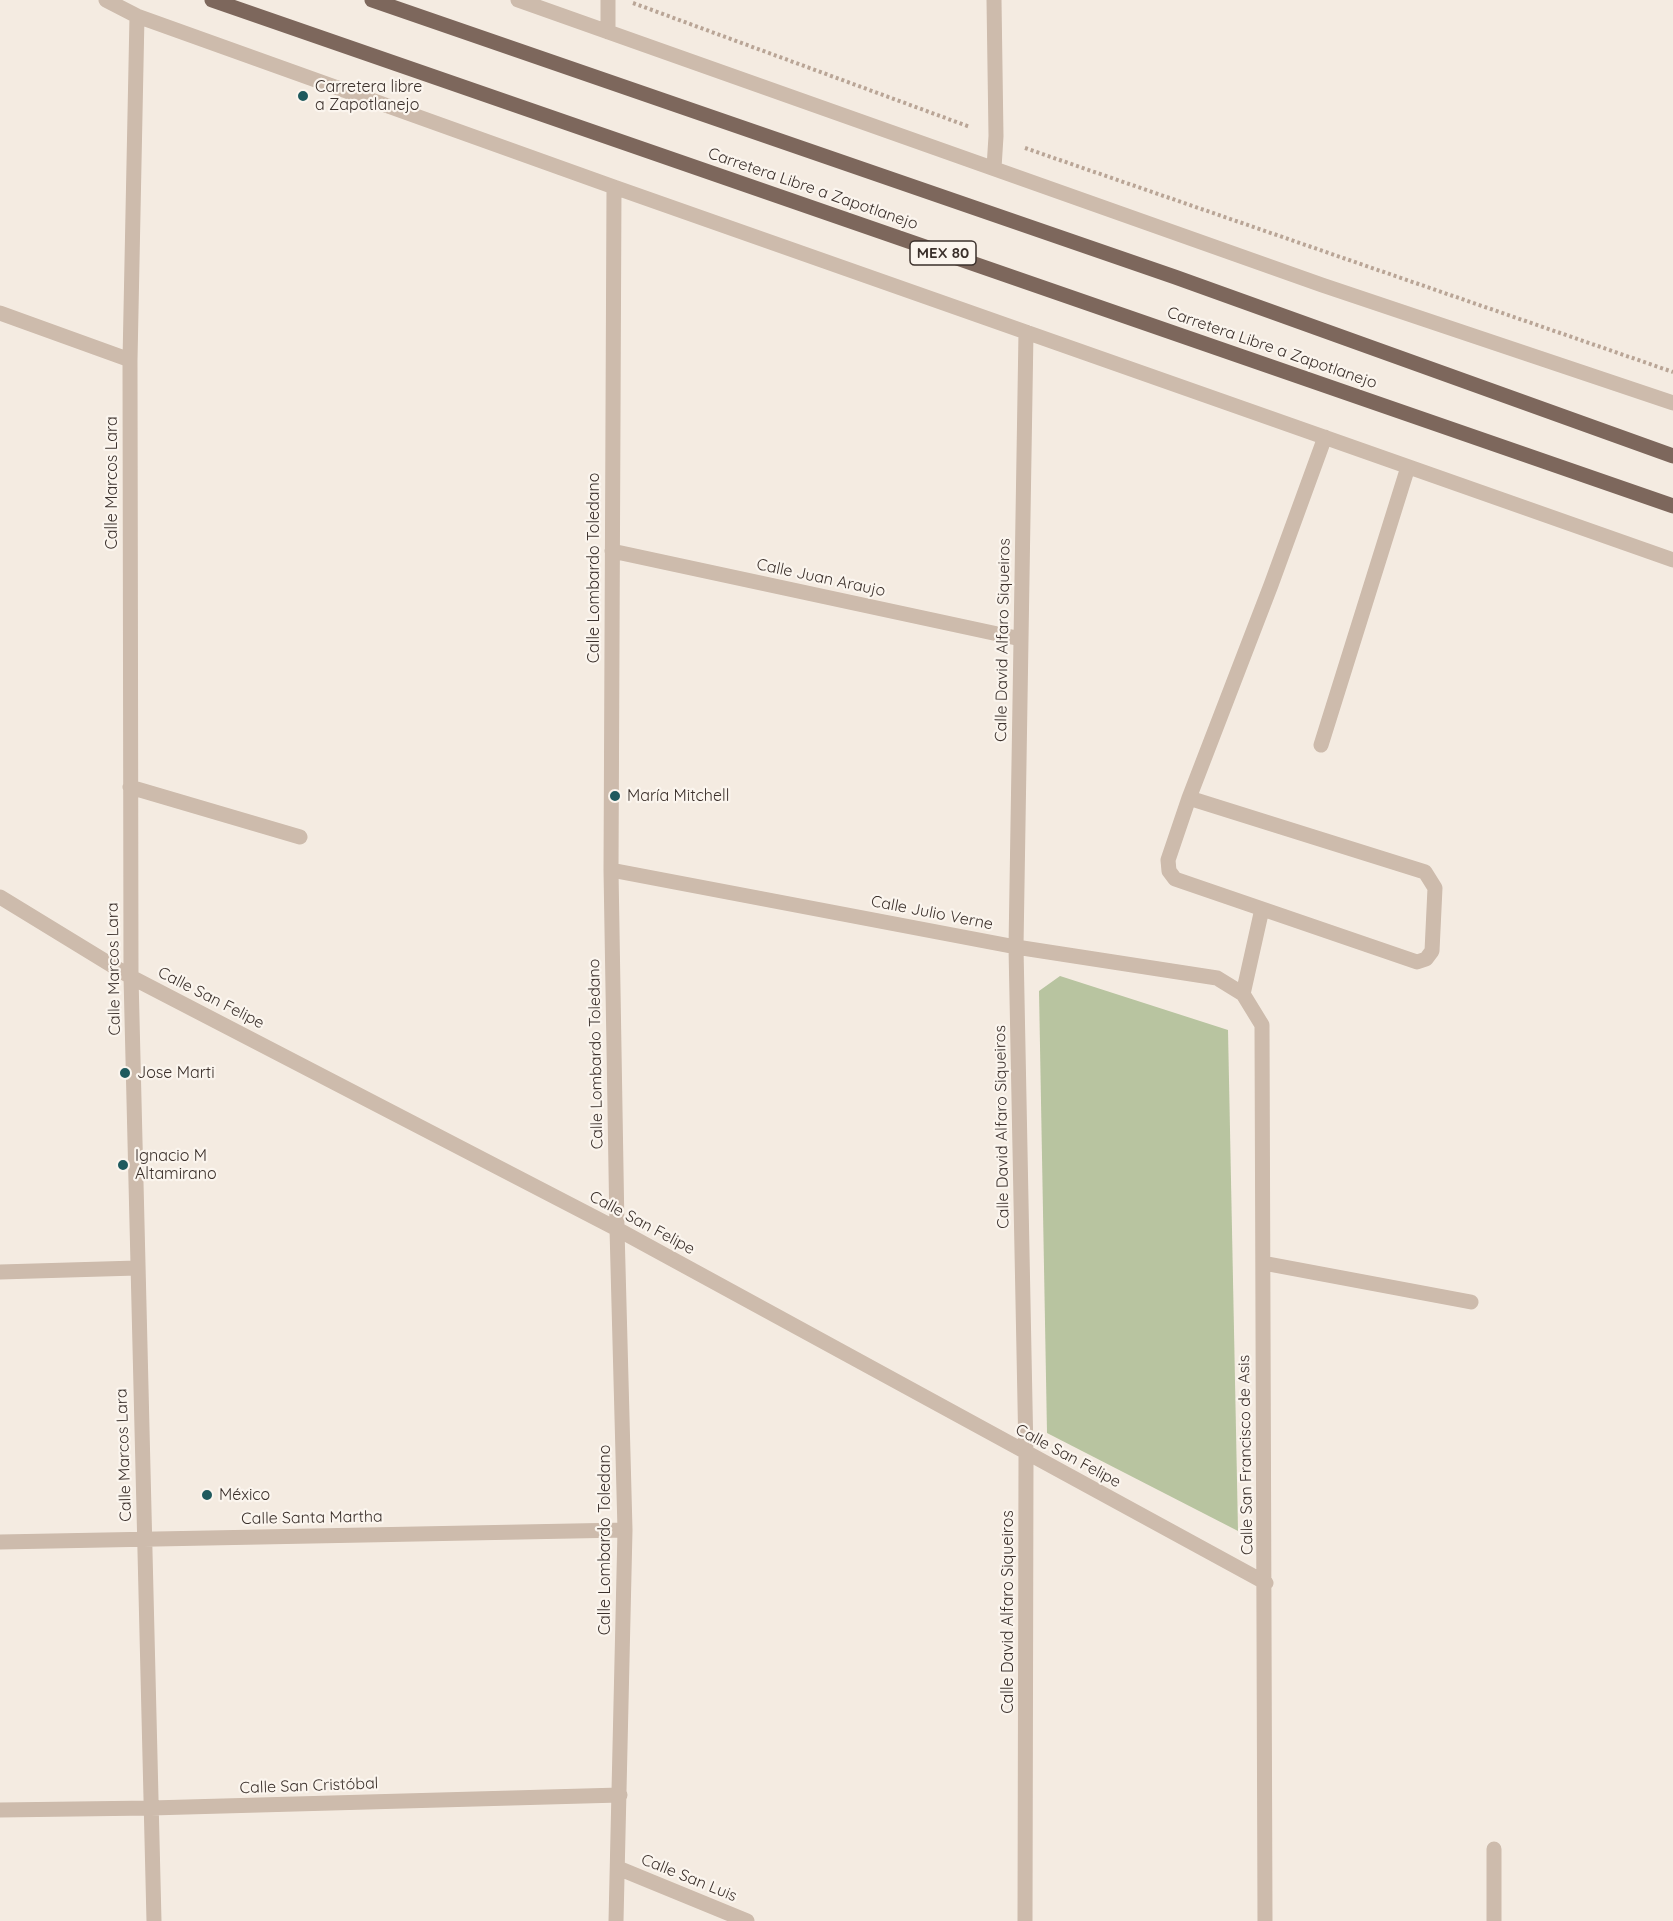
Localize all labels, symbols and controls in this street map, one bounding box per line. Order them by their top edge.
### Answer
place label: Carretera libre a Zapotlanejo [315,77,422,115]
marker: Carretera libre a Zapotlanejo [296,89,310,103]
street label: Carretera Libre a Zapotlanejo [705,144,921,234]
road number: MEX 80 [910,241,976,265]
street label: Carretera Libre a Zapotlanejo [1164,303,1380,393]
street label: Calle Marcos Lara [102,416,122,550]
street label: Calle Lombardo Toledano [584,473,604,663]
street label: Calle David Alfaro Siqueiros [992,538,1014,742]
street label: Calle Juan Araujo [755,555,887,601]
place label: María Mitchell [627,786,729,806]
marker: María Mitchell [608,789,622,803]
street label: Calle Julio Verne [869,892,995,934]
street label: Calle Marcos Lara [103,902,125,1036]
street label: Calle Lombardo Toledano [585,958,607,1150]
street label: Calle San Felipe [155,963,267,1033]
street label: Calle David Alfaro Siqueiros [991,1025,1013,1229]
place label: Jose Marti [137,1063,215,1083]
marker: Jose Marti [118,1066,132,1080]
place label: Ignacio M Altamirano [135,1146,217,1184]
marker: Ignacio M Altamirano [116,1158,130,1172]
street label: Calle San Felipe [586,1187,698,1259]
street label: Calle San Francisco de Asis [1235,1355,1257,1555]
street label: Calle Marcos Lara [112,1388,136,1522]
street label: Calle San Felipe [1012,1420,1124,1492]
street label: Calle Lombardo Toledano [595,1445,615,1635]
place label: México [219,1485,270,1505]
marker: México [200,1488,214,1502]
street label: Calle Santa Martha [241,1507,383,1529]
street label: Calle David Alfaro Siqueiros [998,1510,1018,1714]
street label: Calle San Cristóbal [239,1774,379,1798]
street label: Calle San Luis [638,1850,740,1906]

